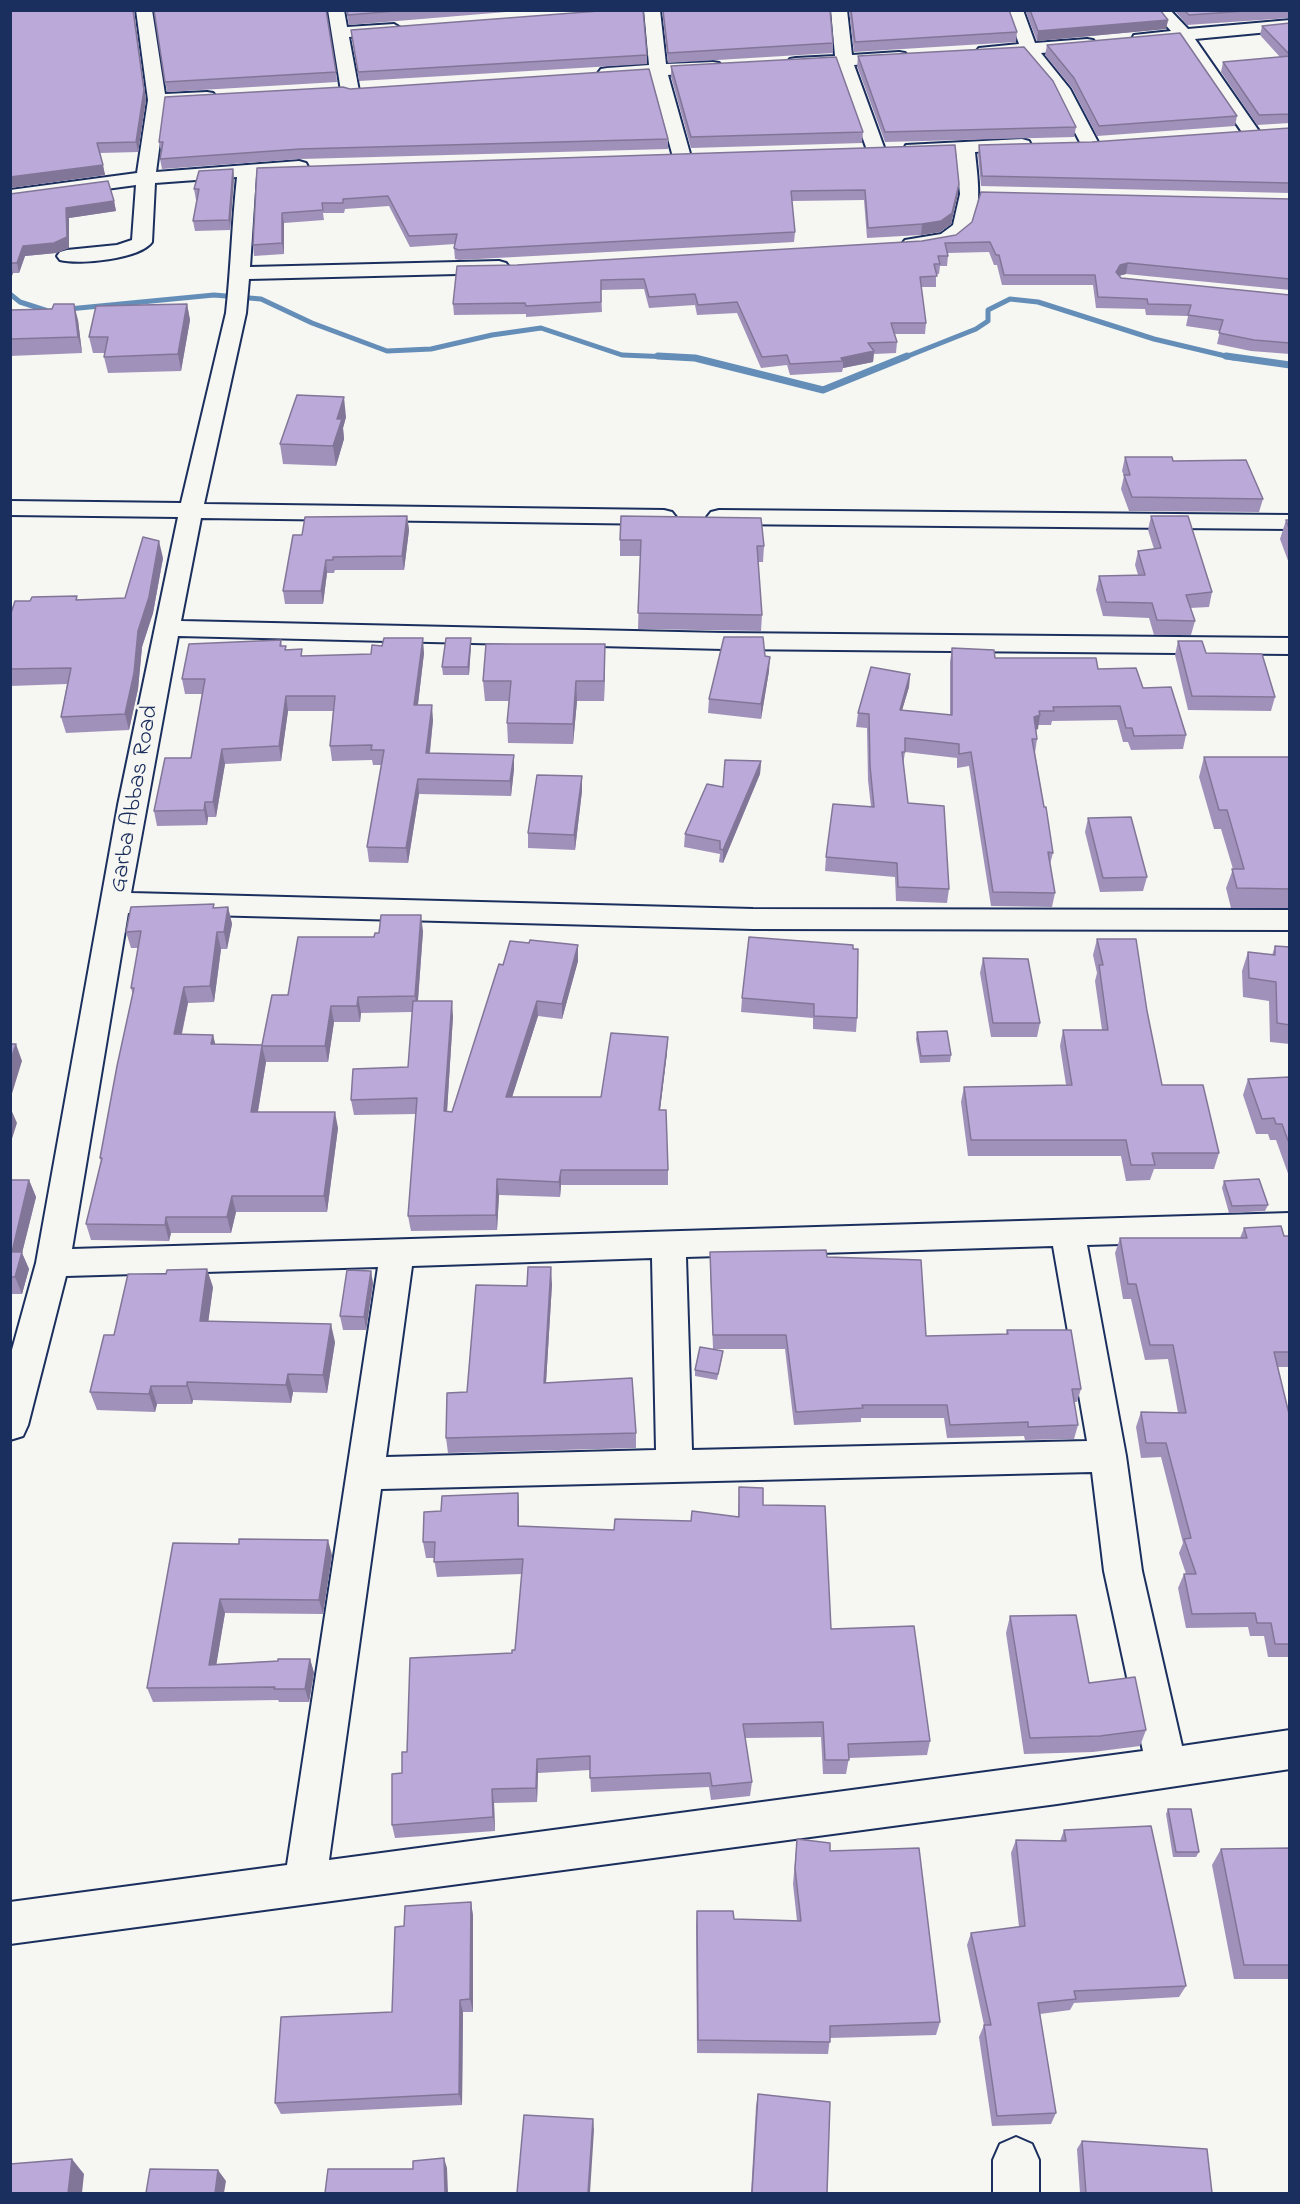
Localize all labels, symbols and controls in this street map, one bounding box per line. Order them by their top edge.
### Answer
street label: Garba Abbas Road [105,703,167,895]

